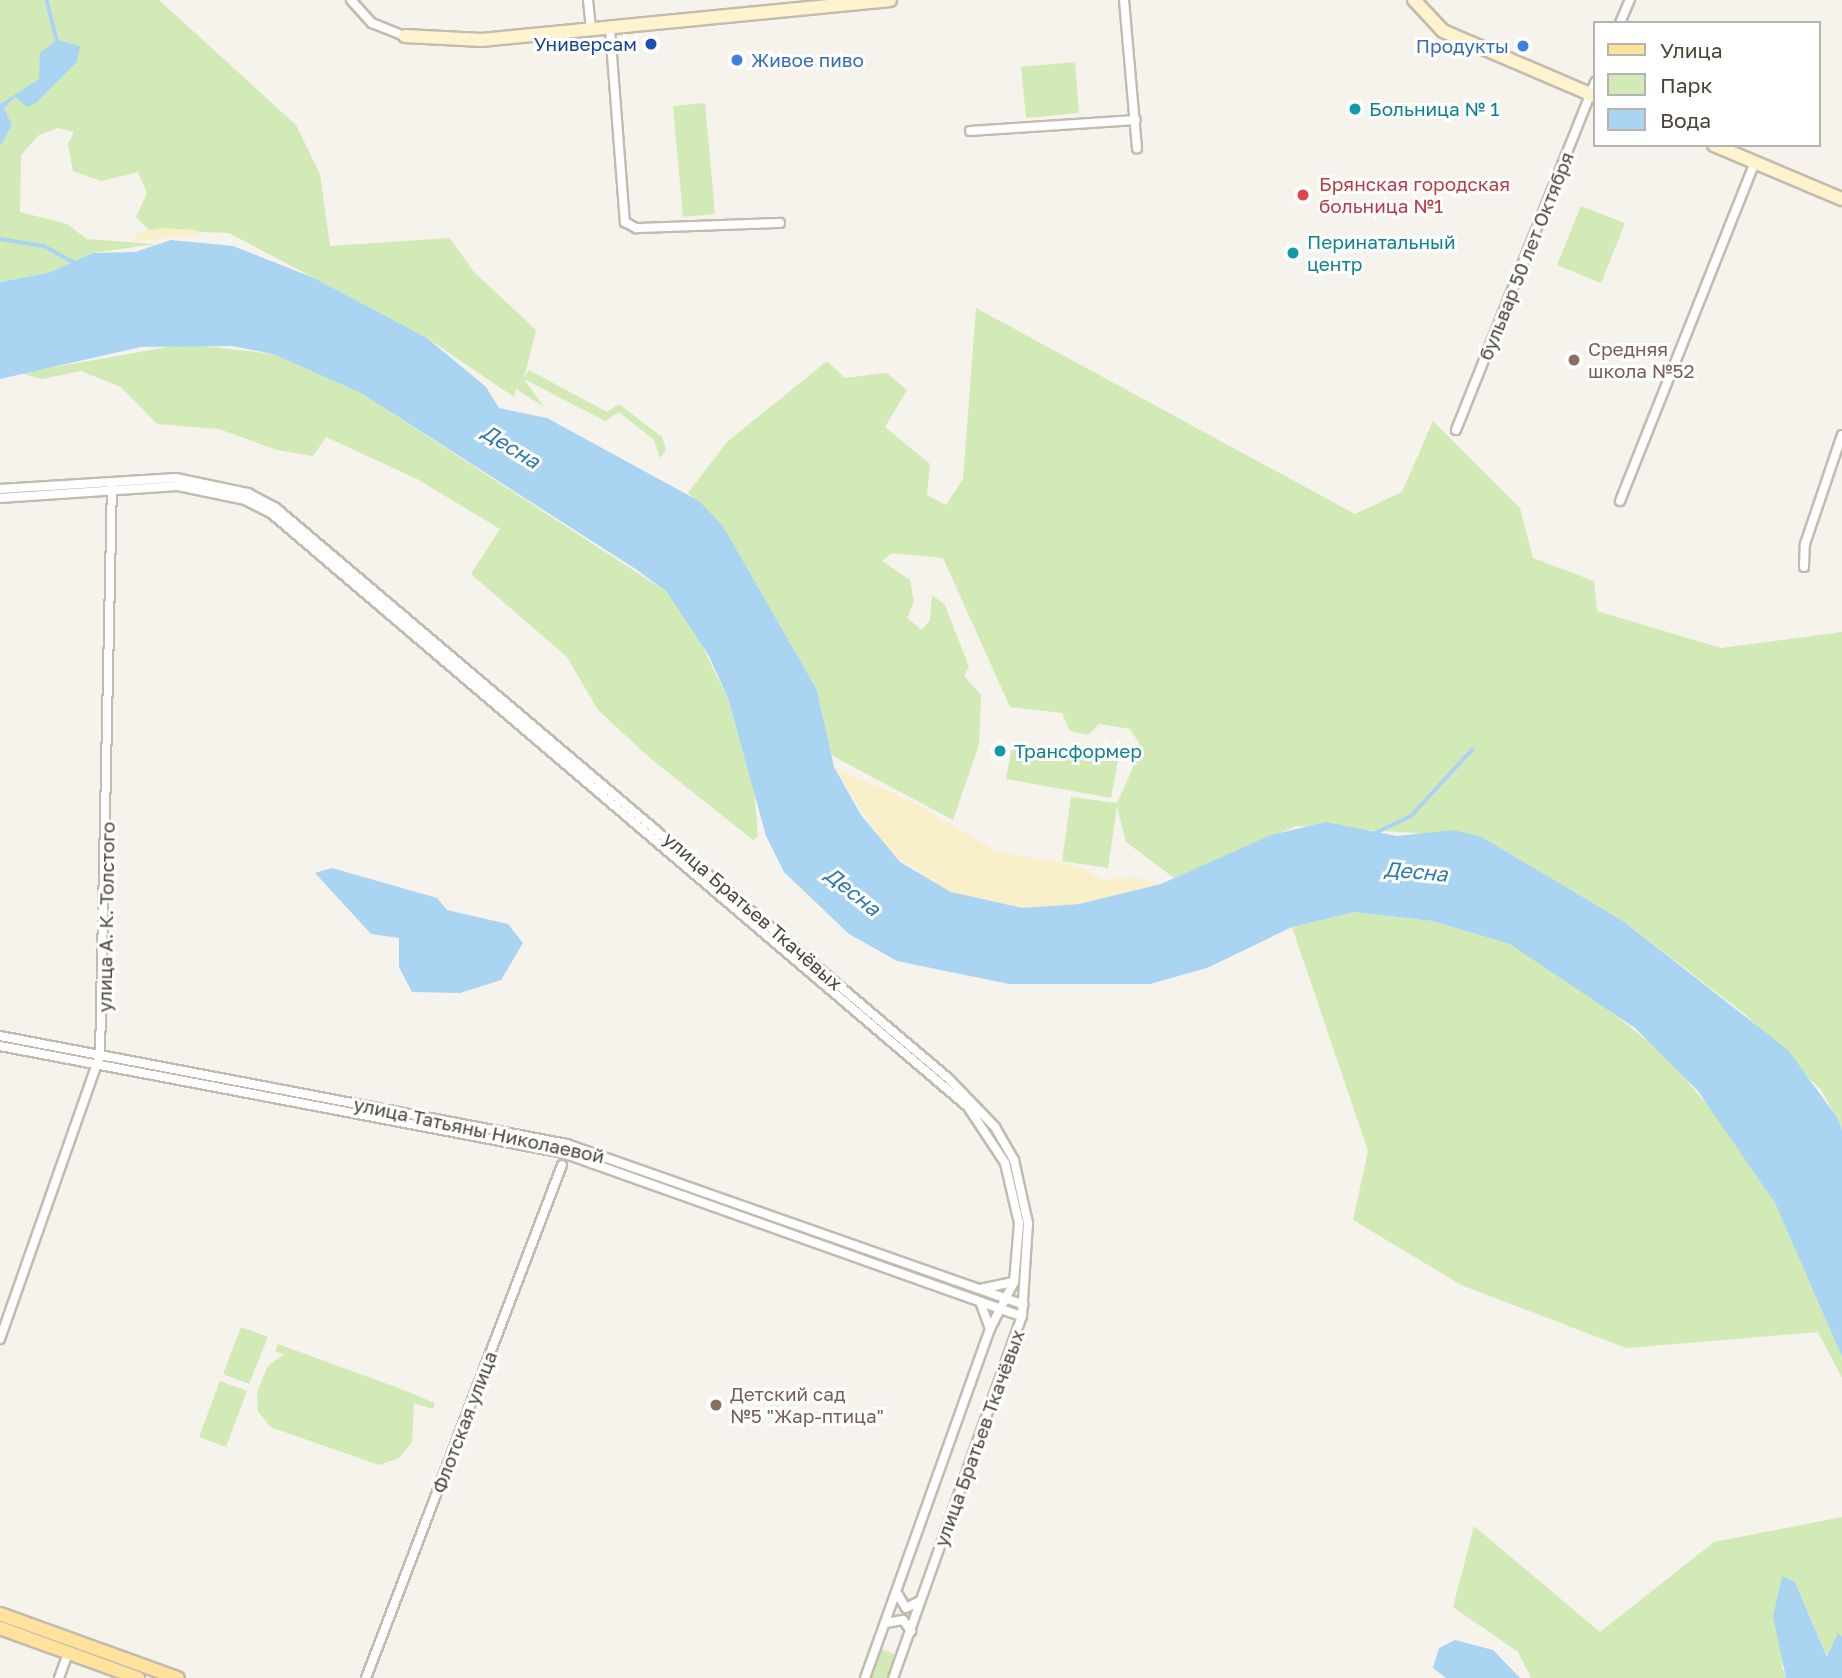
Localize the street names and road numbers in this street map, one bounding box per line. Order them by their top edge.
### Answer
street label: бульвар 50 лет Октября [1474,149,1578,363]
street label: улица А. К. Толстого [93,821,119,1013]
street label: улица Братьев Ткачёвых [659,827,847,995]
street label: улица Татьяны Николаевой [352,1092,606,1168]
street label: улица Братьев Ткачёвых [929,1326,1029,1550]
street label: Флотская улица [426,1348,502,1496]

